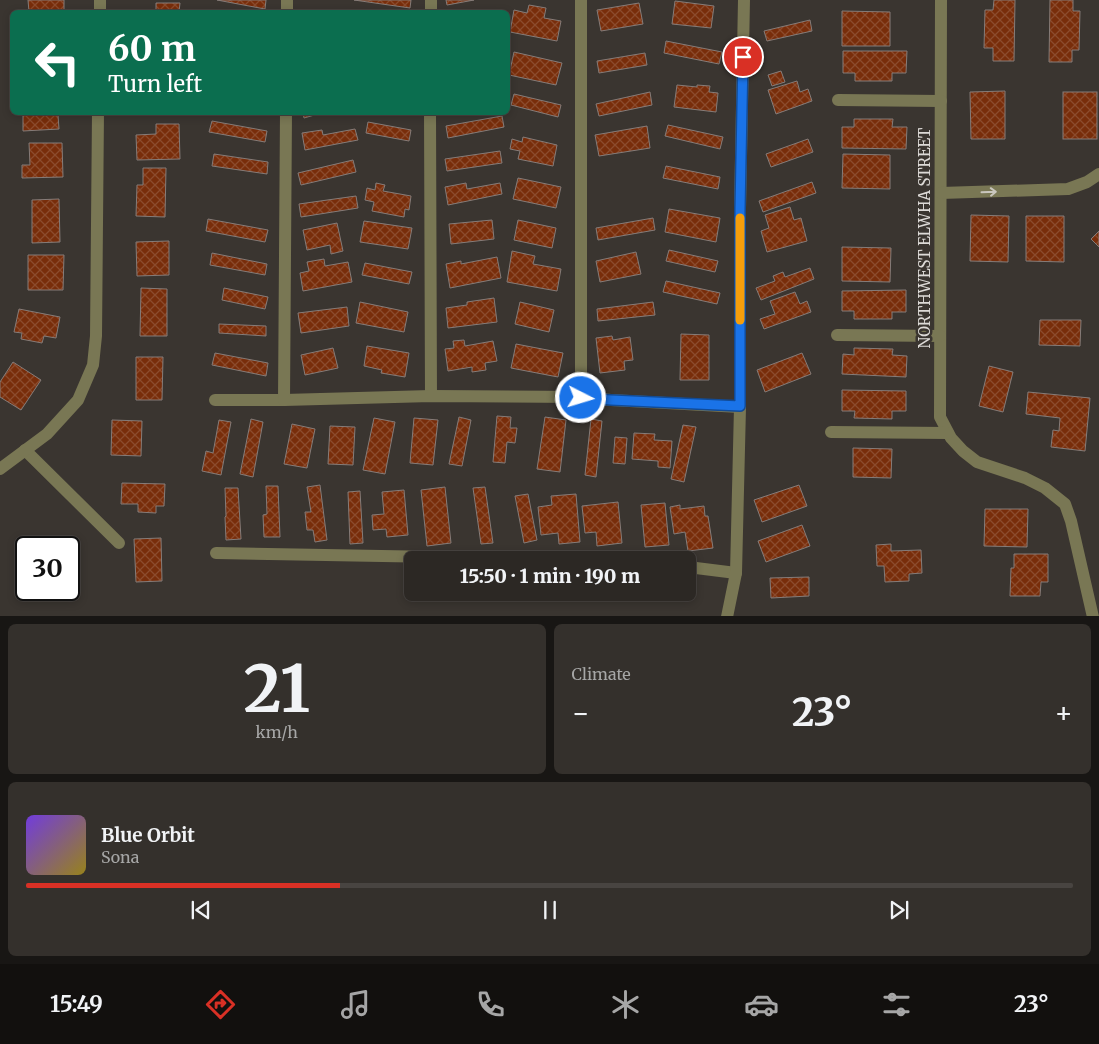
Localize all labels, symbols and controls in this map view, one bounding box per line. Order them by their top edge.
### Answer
text: 60 m [108,27,196,71]
icon: left [25,30,90,95]
pin [722,36,764,78]
icon: arrive [729,43,757,71]
text: Turn left [108,70,202,98]
street label: NORTHWEST ELWHA STREET [915,127,934,348]
one-way arrow [981,187,997,197]
position arrow [554,371,606,423]
speed limit sign: 30 [15,536,80,601]
text: 15:50 · 1 min · 190 m [460,564,640,588]
text: 21 [243,648,310,730]
text: Climate [572,664,631,684]
text: 23° [792,689,853,736]
text: − [572,695,590,731]
text: + [1054,695,1073,731]
text: km/h [256,722,298,742]
text: Blue Orbit [101,823,195,847]
text: Sona [101,847,139,867]
icon: previous [187,896,215,924]
icon: pause [536,896,564,924]
icon: next [885,896,913,924]
icon: directions [203,987,238,1022]
icon: music [338,987,373,1022]
icon: phone [473,987,508,1022]
icon: climate [608,987,643,1022]
icon: car [744,987,779,1022]
icon: filters [879,987,914,1022]
text: 15:49 [50,990,103,1018]
text: 23° [1014,990,1049,1018]

